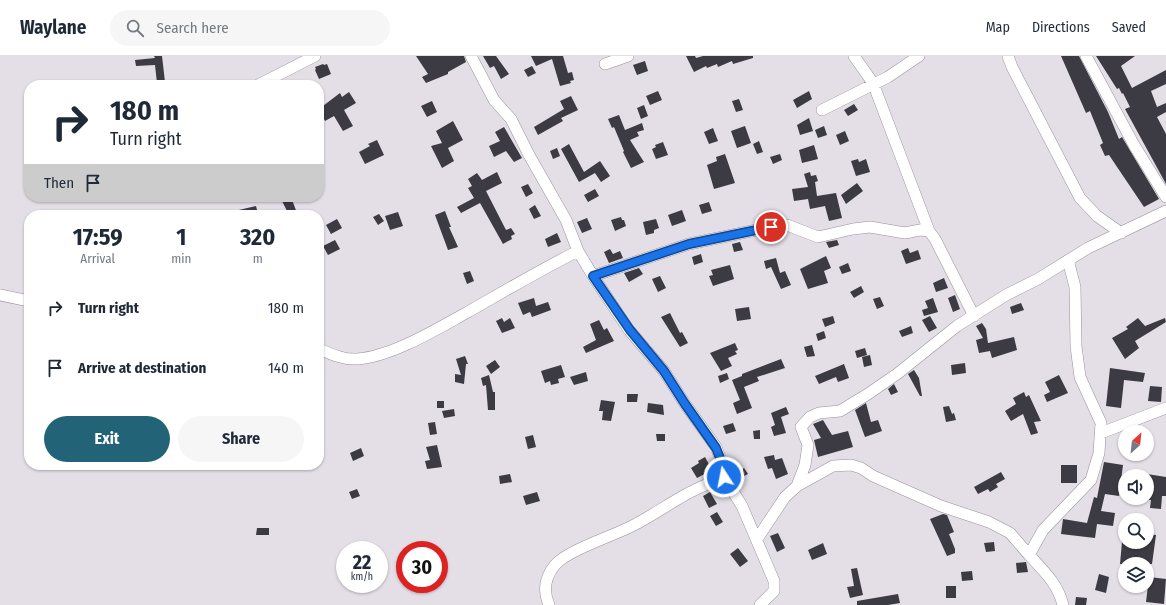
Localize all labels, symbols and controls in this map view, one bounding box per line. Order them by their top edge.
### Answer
search box [110,10,390,46]
text: Waylane [20,16,86,39]
icon: search [124,17,146,39]
text: Search here [156,19,229,37]
text: Map [986,19,1010,36]
text: Directions [1032,19,1090,36]
text: Saved [1112,19,1146,36]
text: 180 m [110,94,179,127]
icon: right [44,96,96,148]
text: Turn right [110,128,182,150]
icon: arrive [82,172,104,194]
text: Then [44,174,74,192]
pin [754,210,788,244]
icon: arrive [760,216,782,238]
text: 17:59 [73,223,123,251]
text: 1 [176,223,186,251]
text: 320 [240,223,275,251]
text: Arrival [80,251,115,266]
text: min [171,251,191,266]
text: m [253,251,263,266]
icon: right [44,297,66,319]
text: Turn right [78,299,139,317]
text: 180 m [268,299,304,317]
icon: arrive [44,357,66,379]
text: Arrive at destination [78,359,206,377]
text: 140 m [268,359,304,377]
button: Exit [44,416,170,462]
button: Share [178,416,304,462]
north arrow [1118,425,1154,461]
map controls [1118,425,1154,593]
position arrow [703,456,745,498]
button: sound [1118,469,1154,505]
button: search [1118,513,1154,549]
speed limit sign: 30 [396,541,448,593]
text: 22 [353,550,371,574]
button: layers [1118,557,1154,593]
text: km/h [351,571,373,583]

